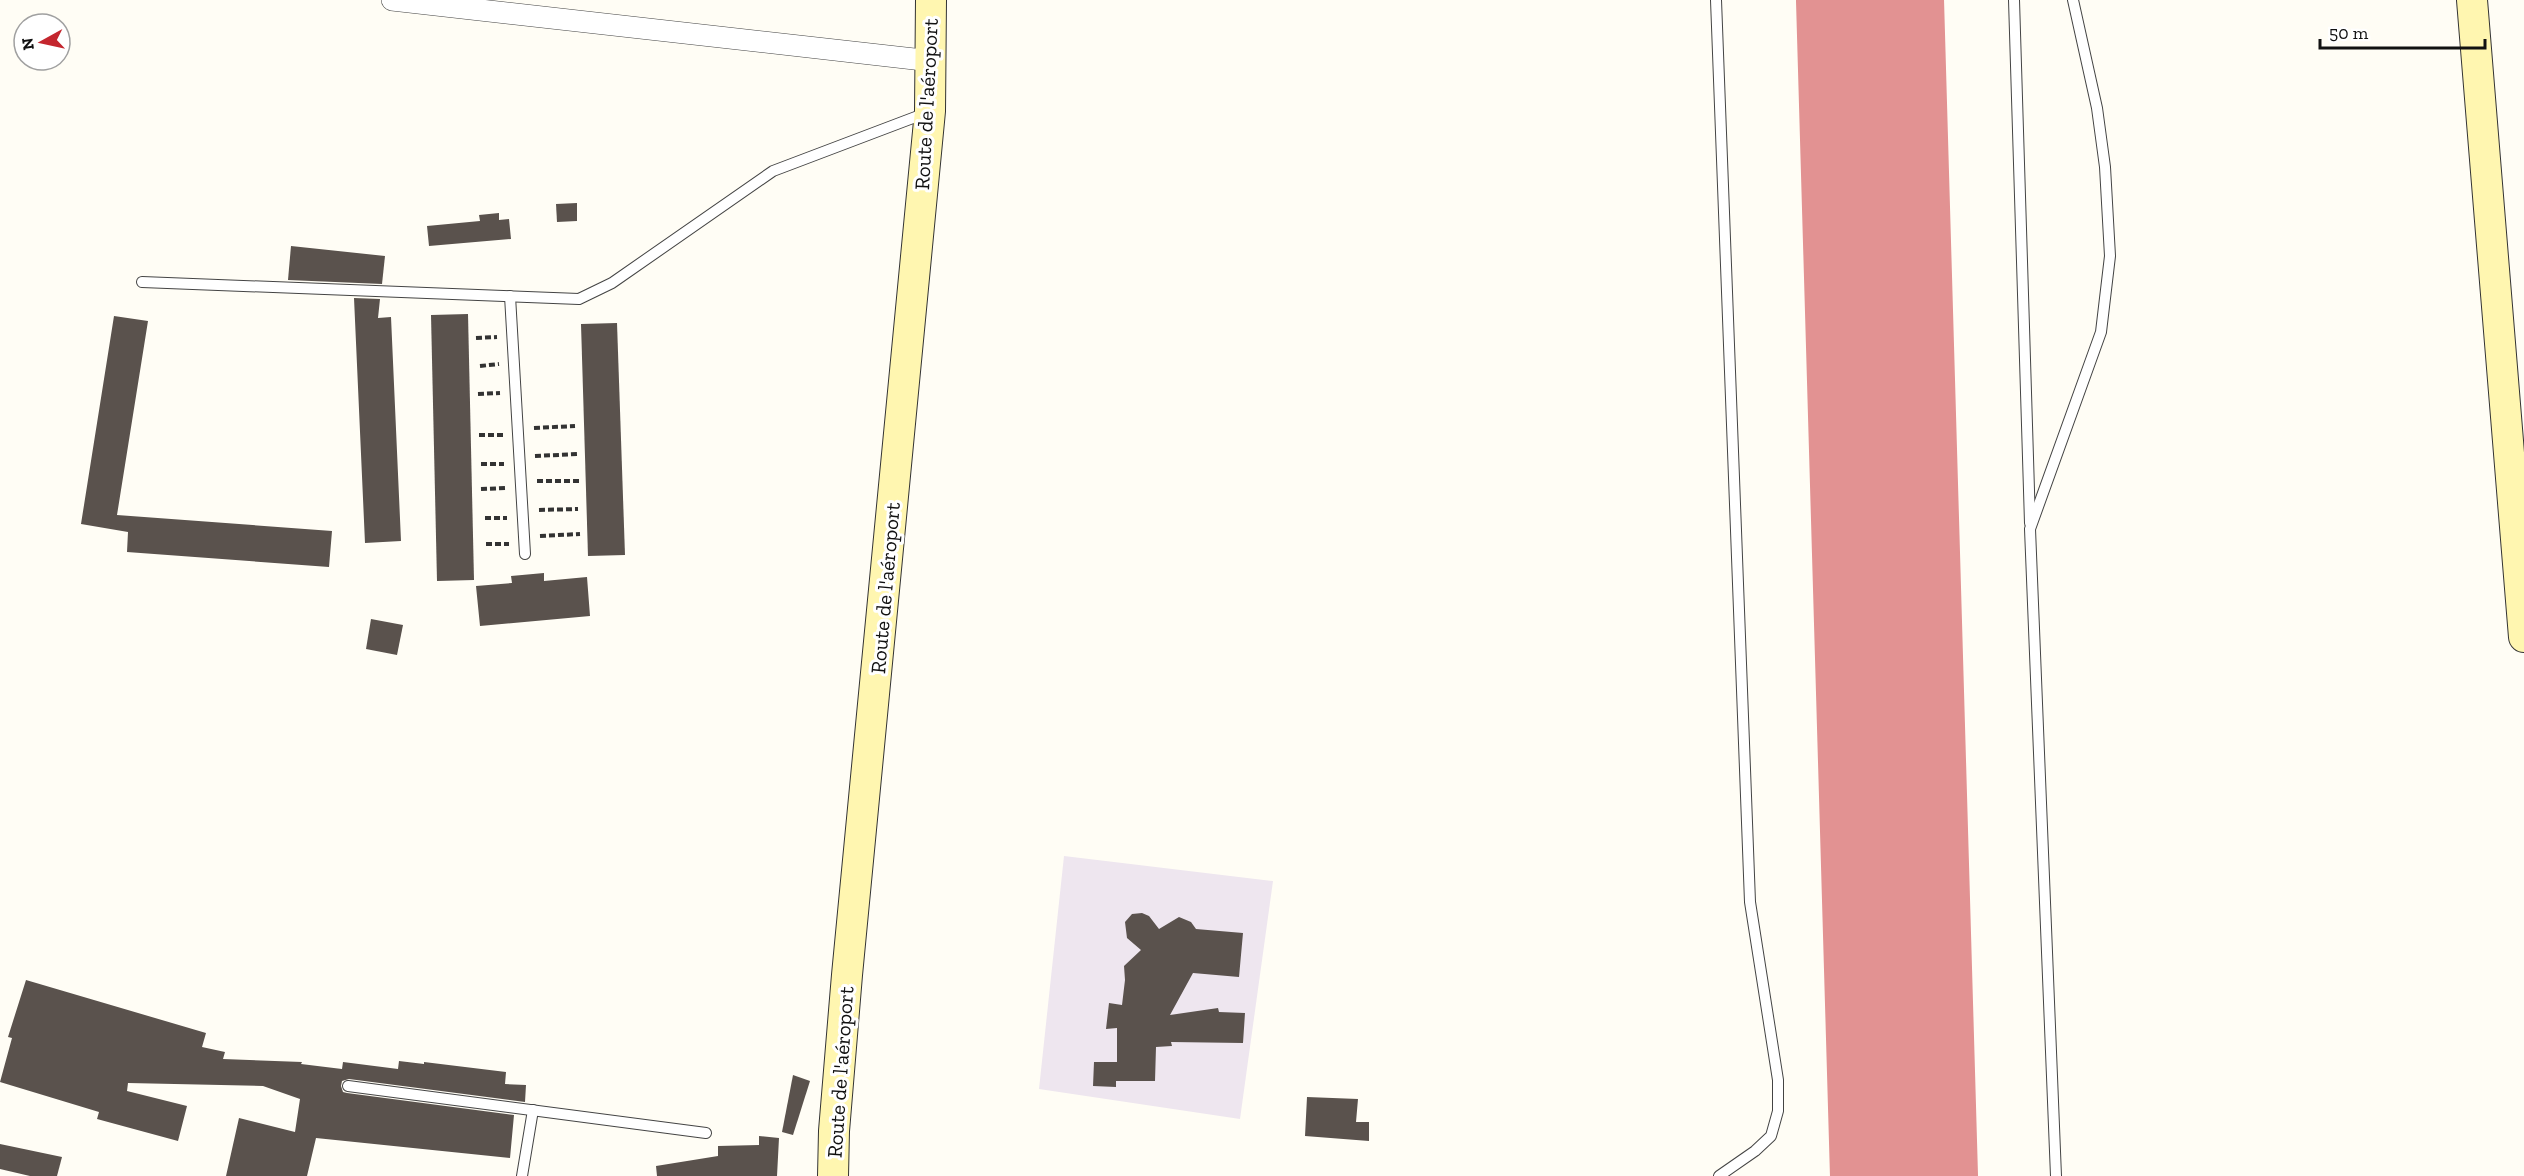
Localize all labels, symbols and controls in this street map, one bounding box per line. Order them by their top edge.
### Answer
north arrow [12,12,72,72]
scale bar [2320,12,2485,50]
street label: Route de l'aéroport [909,17,943,190]
text: 50 m [2329,22,2369,44]
text: N [17,37,38,51]
street label: Route de l'aéroport [865,501,905,675]
street label: Route de l'aéroport [822,985,858,1159]

